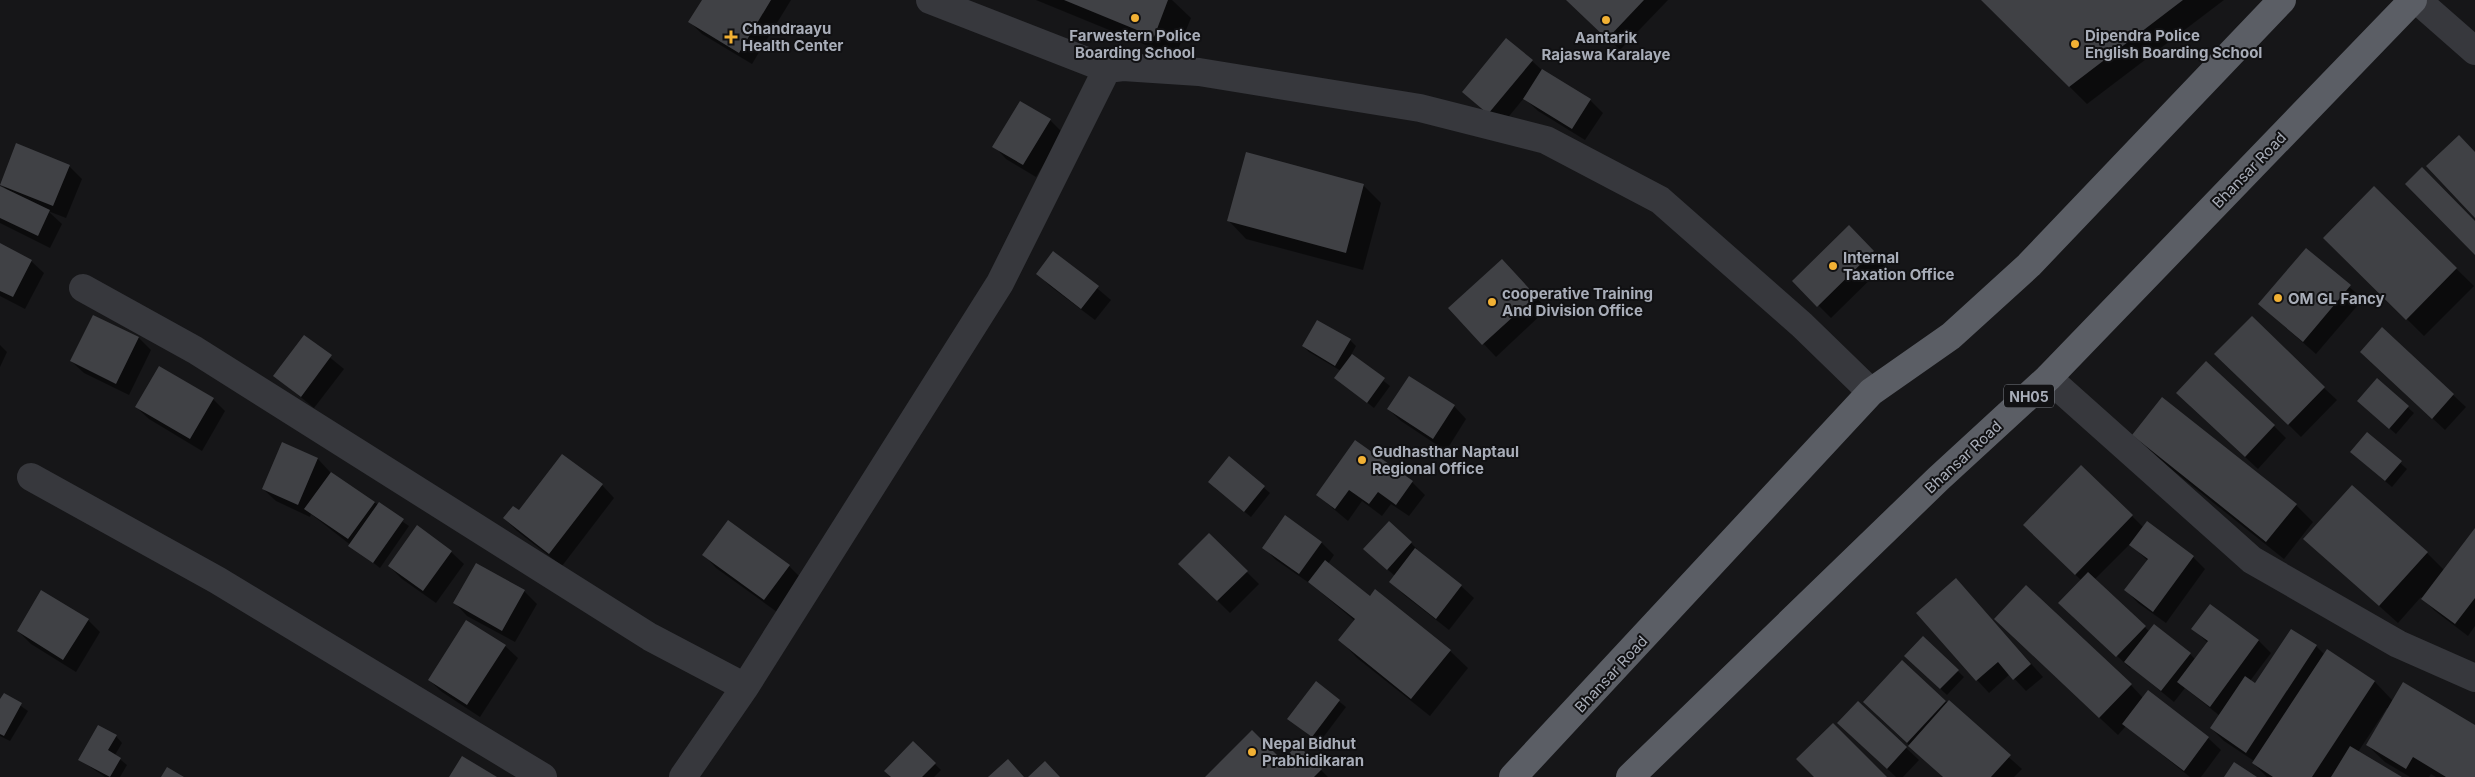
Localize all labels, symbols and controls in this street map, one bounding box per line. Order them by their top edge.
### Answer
marker: Farwestern Police Boarding School [1129,12,1141,24]
marker: Aantarik Rajaswa Karalaye [1600,14,1612,26]
place label: Chandraayu Health Center [742,19,843,55]
place label: Farwestern Police Boarding School [1069,26,1201,62]
place label: Dipendra Police English Boarding School [2085,26,2262,62]
place label: Aantarik Rajaswa Karalaye [1542,28,1671,64]
marker: Chandraayu Health Center [724,30,738,44]
marker: Dipendra Police English Boarding School [2069,38,2081,50]
street label: Bhansar Road [2208,128,2290,212]
place label: Internal Taxation Office [1843,248,1955,284]
marker: Internal Taxation Office [1827,260,1839,272]
place label: cooperative Training And Division Office [1502,284,1653,320]
place label: OM GL Fancy [2288,289,2385,308]
marker: OM GL Fancy [2272,292,2284,304]
marker: cooperative Training And Division Office [1486,296,1498,308]
road number: NH05 [2004,384,2054,408]
street label: Bhansar Road [1921,417,2005,497]
place label: Gudhasthar Naptaul Regional Office [1372,442,1519,478]
marker: Gudhasthar Naptaul Regional Office [1356,454,1368,466]
street label: Bhansar Road [1571,632,1651,716]
place label: Nepal Bidhut Prabhidikaran [1262,734,1364,770]
marker: Nepal Bidhut Prabhidikaran [1246,746,1258,758]

